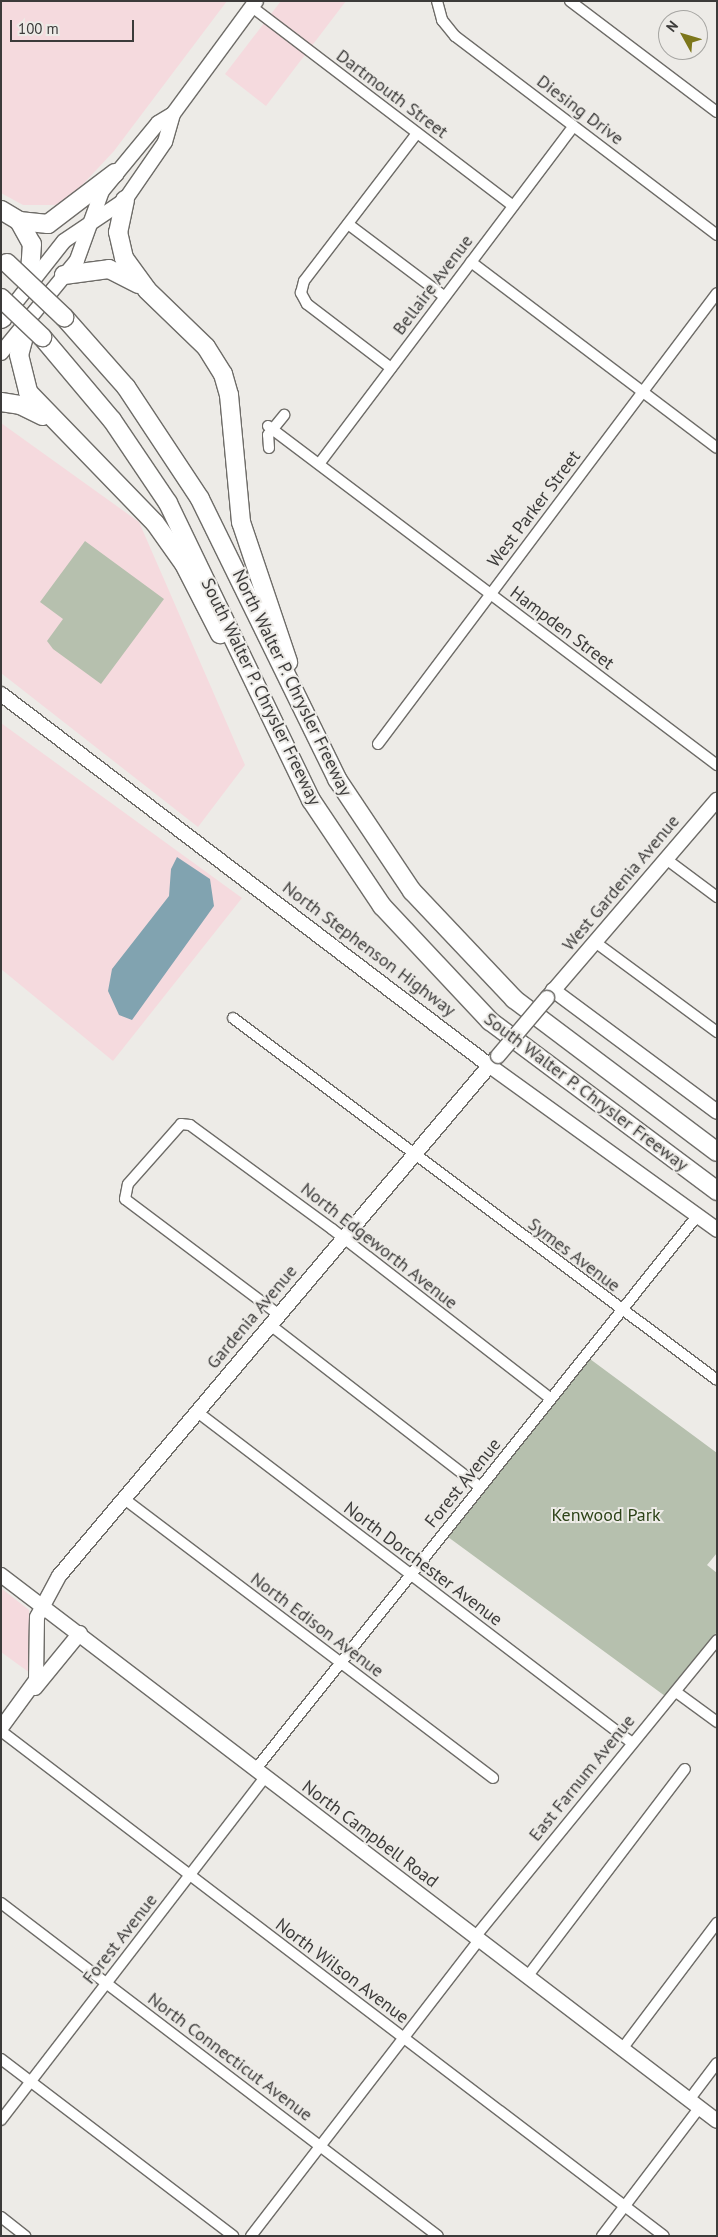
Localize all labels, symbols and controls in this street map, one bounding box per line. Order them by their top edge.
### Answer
scale bar [12,10,136,42]
north arrow [658,10,708,60]
text: N [662,17,682,35]
text: 100 m [18,19,59,38]
street label: Dartmouth Street [332,45,452,143]
street label: Diesing Drive [532,70,628,150]
street label: Bellaire Avenue [388,231,478,339]
street label: West Parker Street [483,446,585,572]
street label: North Walter P. Chrysler Freeway [227,565,357,801]
street label: South Walter P. Chrysler Freeway [196,574,326,810]
street label: Hampden Street [506,582,618,674]
street label: West Gardenia Avenue [558,810,684,956]
street label: North Stephenson Highway [278,877,460,1021]
street label: South Walter P. Chrysler Freeway [479,1008,693,1176]
street label: North Edgeworth Avenue [296,1178,462,1314]
street label: Symes Avenue [523,1213,625,1297]
street label: Gardenia Avenue [202,1260,302,1374]
street label: Forest Avenue [420,1434,506,1532]
street label: North Dorchester Avenue [339,1497,507,1631]
park label: Kenwood Park [551,1504,661,1526]
street label: North Edison Avenue [246,1568,388,1682]
street label: East Farnum Avenue [524,1710,640,1846]
street label: North Campbell Road [298,1776,442,1892]
street label: Forest Avenue [78,1889,162,1989]
street label: North Wilson Avenue [271,1914,413,2028]
street label: North Connecticut Avenue [143,1988,317,2126]

